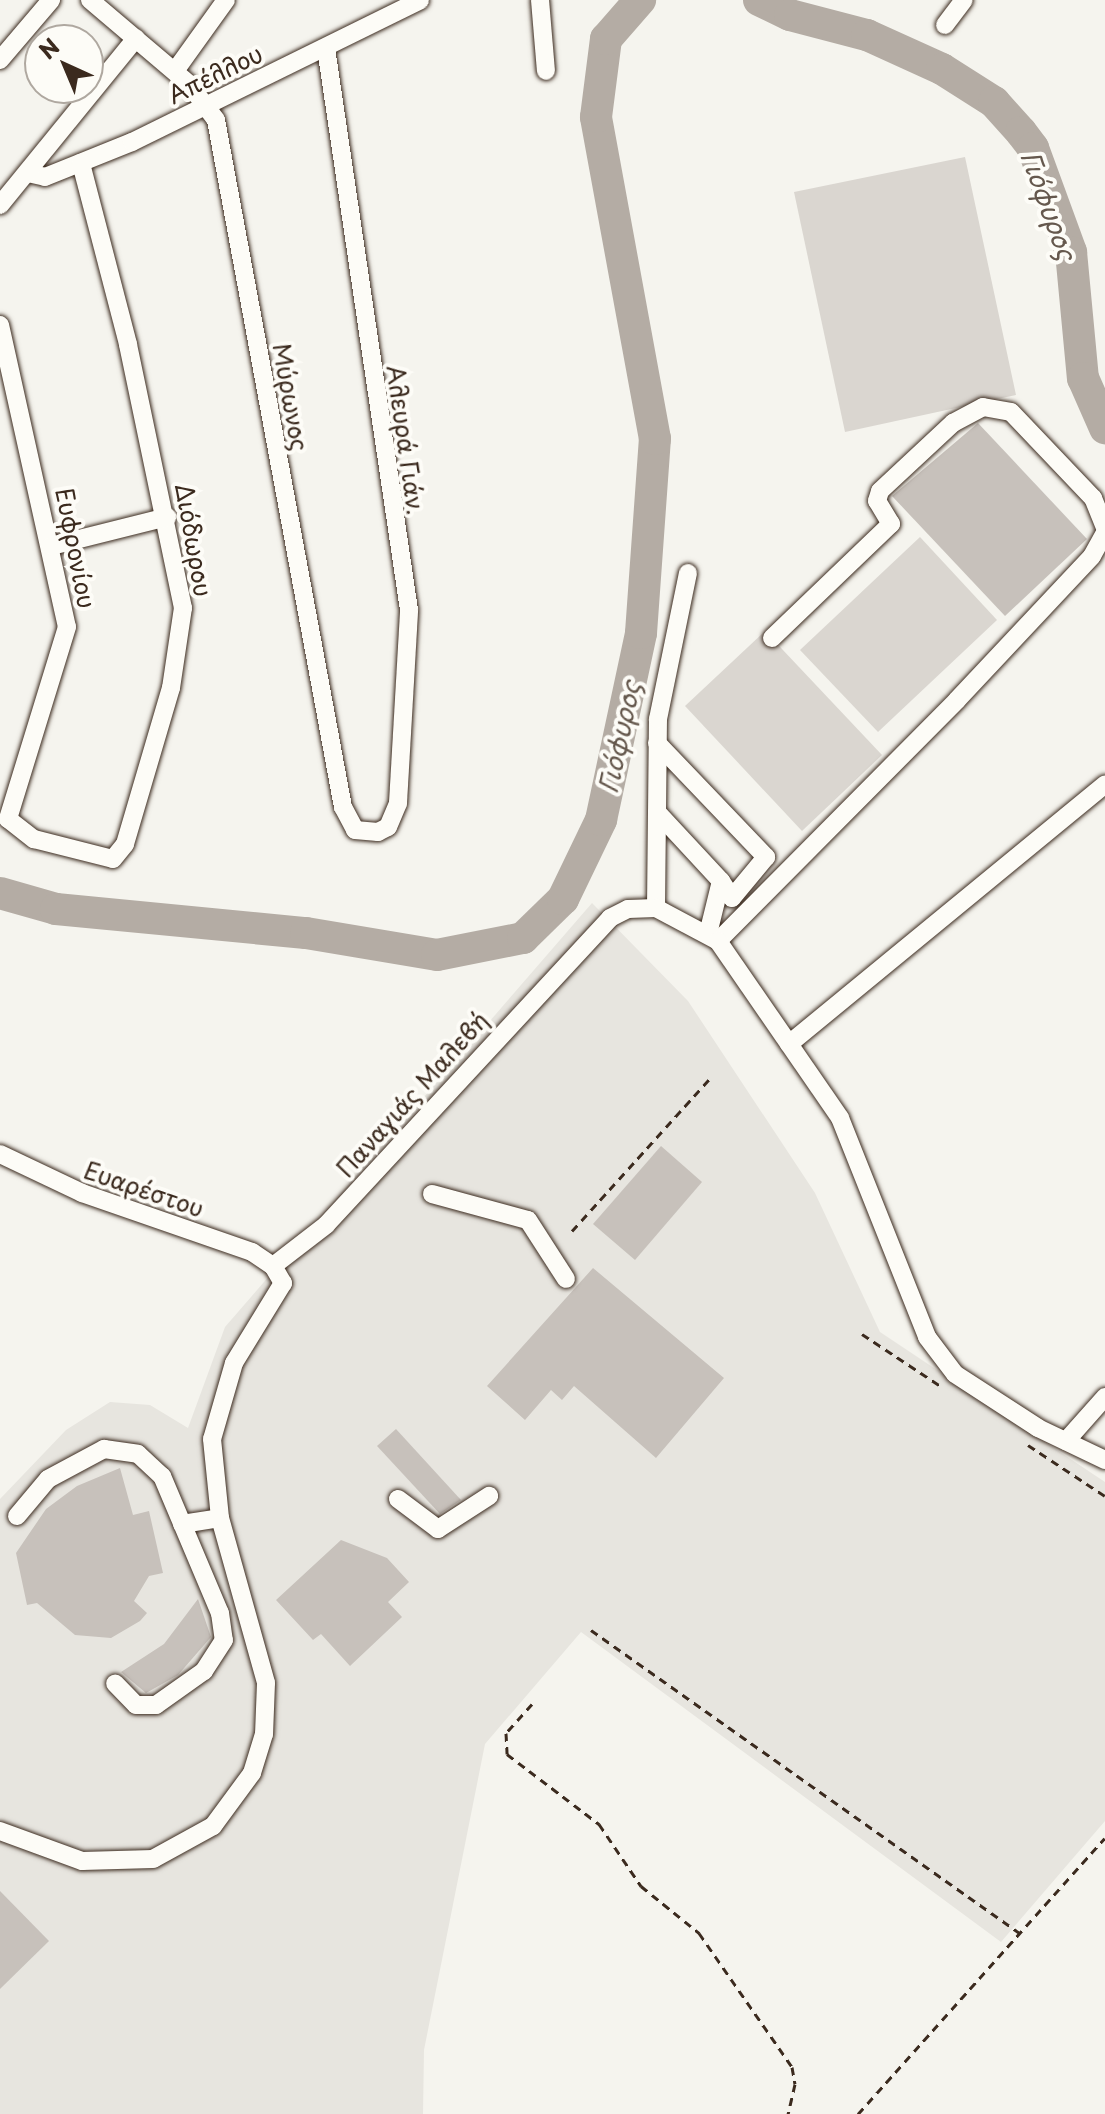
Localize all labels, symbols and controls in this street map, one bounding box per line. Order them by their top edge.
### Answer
north arrow [24,24,104,104]
text: N [31,30,66,66]
street label: Απέλλου [163,39,267,109]
water label: Γιόφυρος [1015,146,1083,264]
street label: Μύρωνος [267,341,315,453]
street label: Αλευρά Γιάν. [381,363,431,517]
street label: Διόδωρου [170,481,218,599]
street label: Ευφρονίου [50,485,102,611]
water label: Γιόφυρος [592,678,646,796]
street label: Παναγιάς Μαλεβή [330,1005,494,1183]
street label: Ευαρέστου [80,1155,208,1223]

